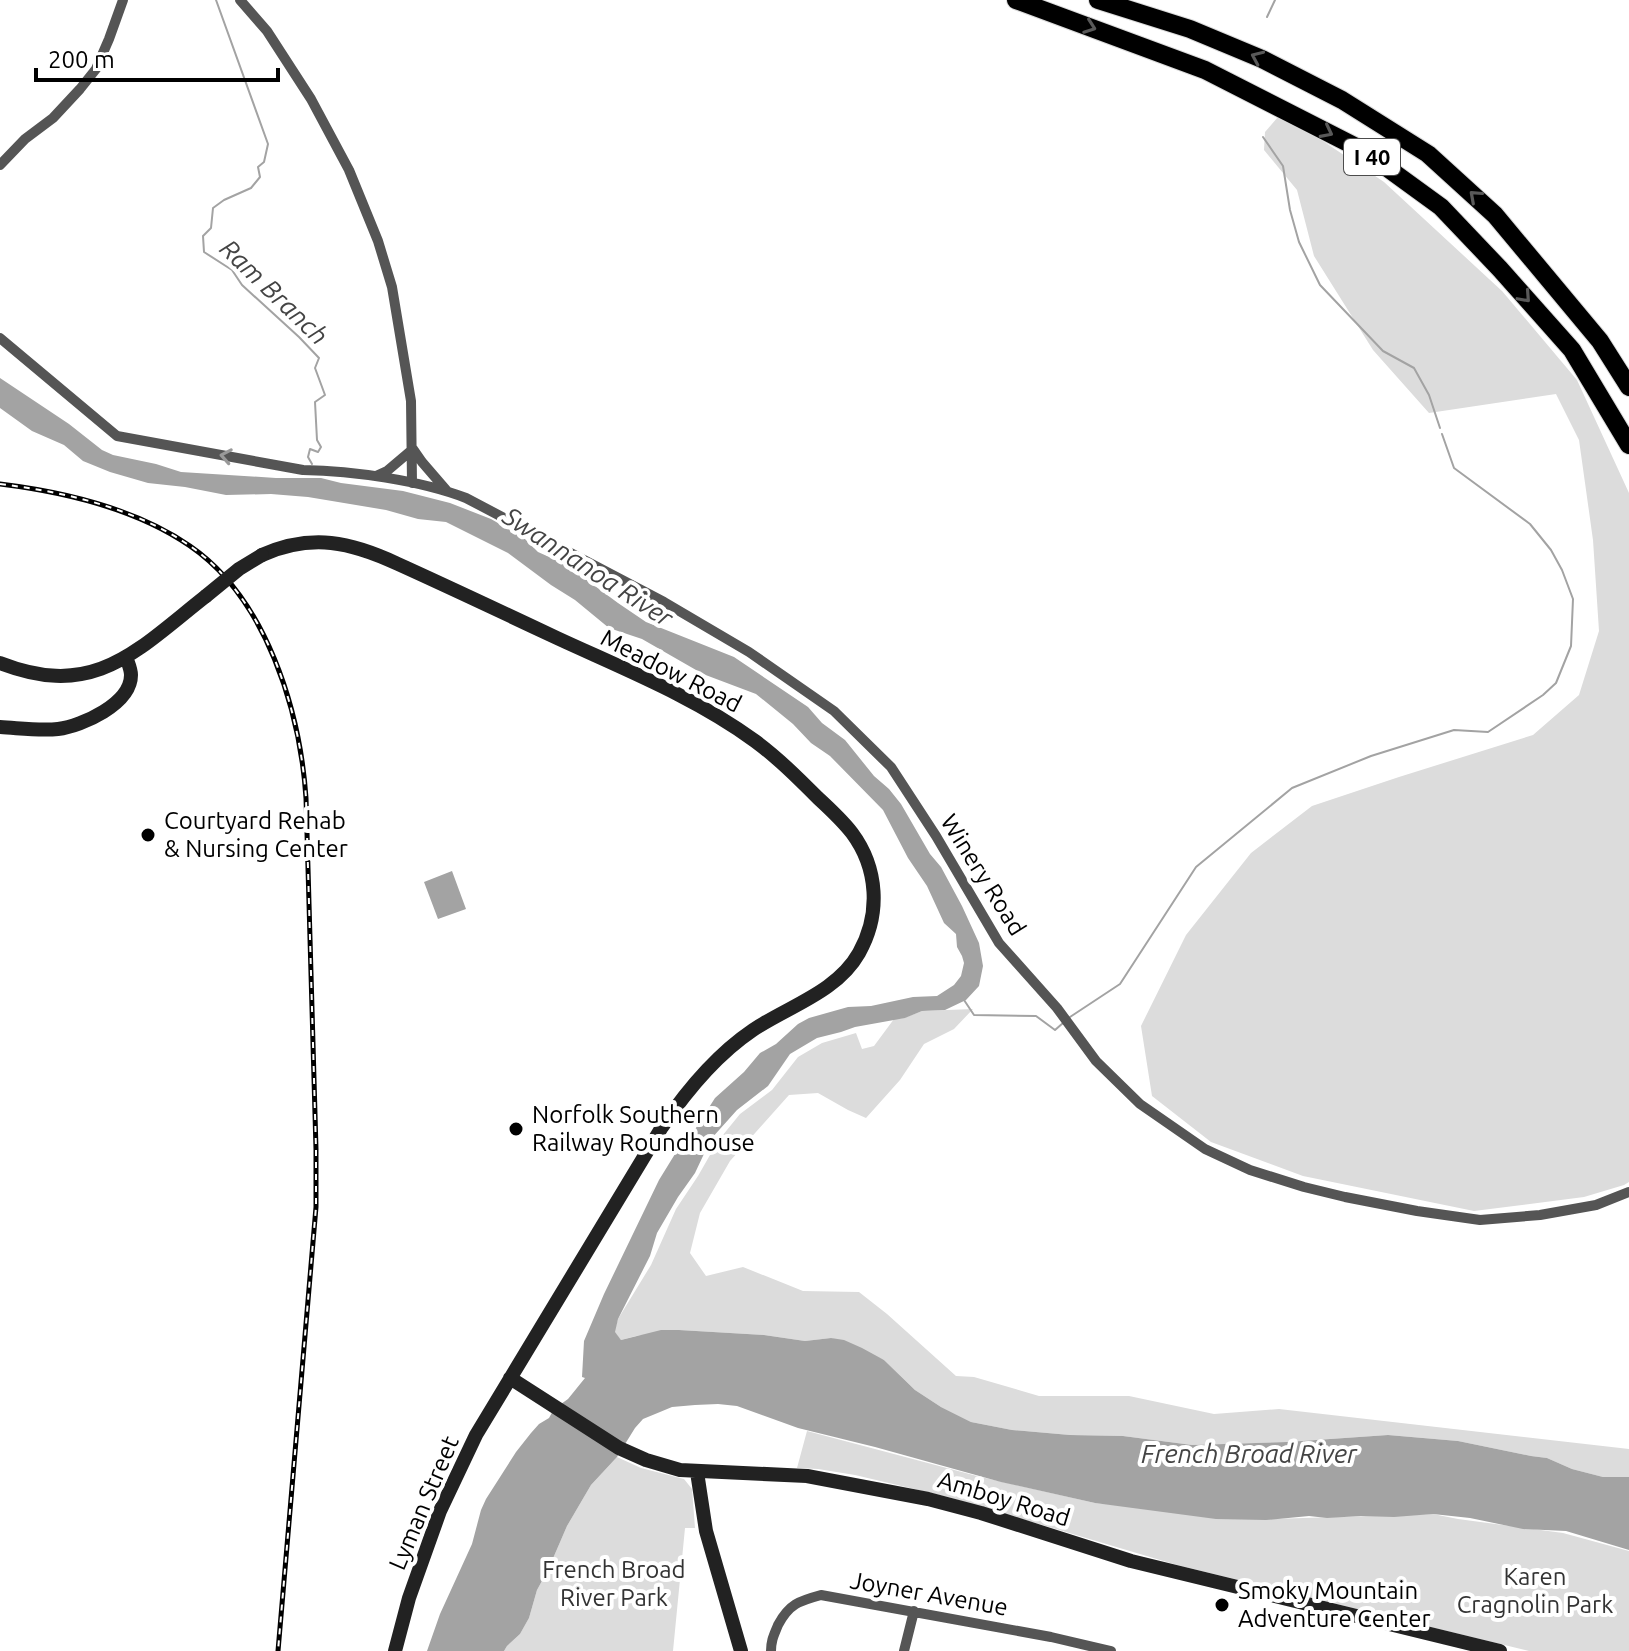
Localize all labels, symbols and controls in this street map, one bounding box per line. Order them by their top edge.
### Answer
one-way arrow [1082,17,1096,34]
scale bar [36,32,278,82]
text: 200 m [48,46,115,73]
one-way arrow [1251,51,1265,67]
one-way arrow [1318,122,1333,138]
road number: I 40 [1344,139,1400,175]
one-way arrow [1470,191,1484,206]
water label: Ram Branch [215,233,334,350]
one-way arrow [1515,288,1529,303]
one-way arrow [219,448,233,465]
water label: Swannanoa River [497,500,679,633]
street label: Meadow Road [597,624,746,718]
place label: Courtyard Rehab & Nursing Center [164,807,348,862]
street label: Winery Road [936,809,1031,940]
marker: Courtyard Rehab & Nursing Center [139,826,157,844]
place label: Norfolk Southern Railway Roundhouse [532,1101,755,1156]
marker: Norfolk Southern Railway Roundhouse [507,1120,525,1138]
street label: Lyman Street [383,1431,464,1574]
water label: French Broad River [1141,1439,1358,1468]
street label: Amboy Road [935,1466,1073,1531]
park label: French Broad River Park [542,1556,686,1611]
park label: Karen Cragnolin Park [1457,1563,1613,1618]
street label: Joyner Avenue [848,1566,1010,1621]
place label: Smoky Mountain Adventure Center [1238,1577,1431,1632]
marker: Smoky Mountain Adventure Center [1213,1596,1231,1614]

